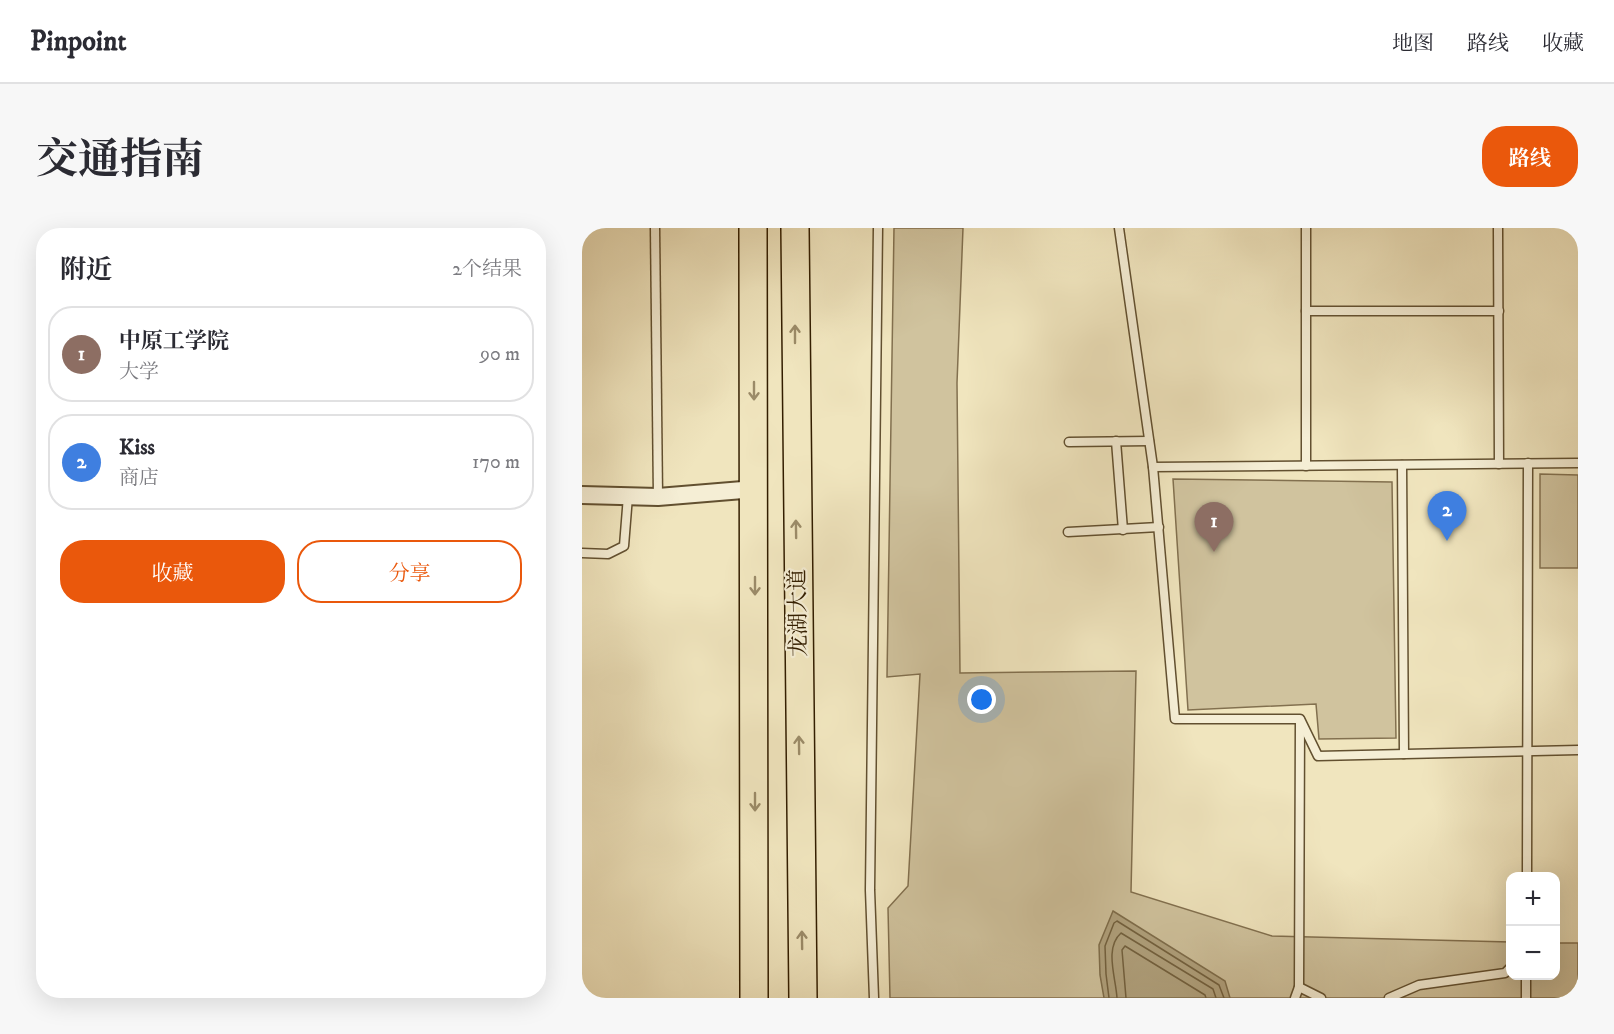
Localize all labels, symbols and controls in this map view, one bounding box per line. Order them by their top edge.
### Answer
text: Pinpoint [30,24,126,59]
text: 地图 [1392,31,1434,57]
text: 路线 [1467,31,1509,57]
text: 收藏 [1542,31,1584,57]
button: 路线 [1482,126,1578,187]
text: 交通指南 [36,135,204,187]
text: 附近 [60,254,112,287]
text: 2个结果 [452,257,522,282]
one-way arrow [789,324,801,344]
text: 中原工学院 [119,328,229,355]
text: 1 [78,342,85,367]
text: 90 m [480,342,520,367]
text: 大学 [119,360,159,385]
one-way arrow [748,381,760,401]
text: Kiss [119,434,155,461]
text: 2 [77,450,86,475]
text: 170 m [472,450,520,475]
text: 商店 [119,466,159,491]
pin: 2 [1428,492,1466,541]
pin: 1 [1194,502,1234,552]
one-way arrow [790,519,802,539]
button: 收藏 [60,540,285,603]
button: 分享 [297,540,522,603]
street label: 龙湖大道 [784,569,813,657]
one-way arrow [749,576,761,596]
your location [967,685,996,714]
one-way arrow [793,735,805,755]
one-way arrow [749,792,761,812]
map controls [1506,872,1560,980]
button: + [1506,872,1560,926]
button: − [1506,926,1560,980]
one-way arrow [796,930,808,950]

